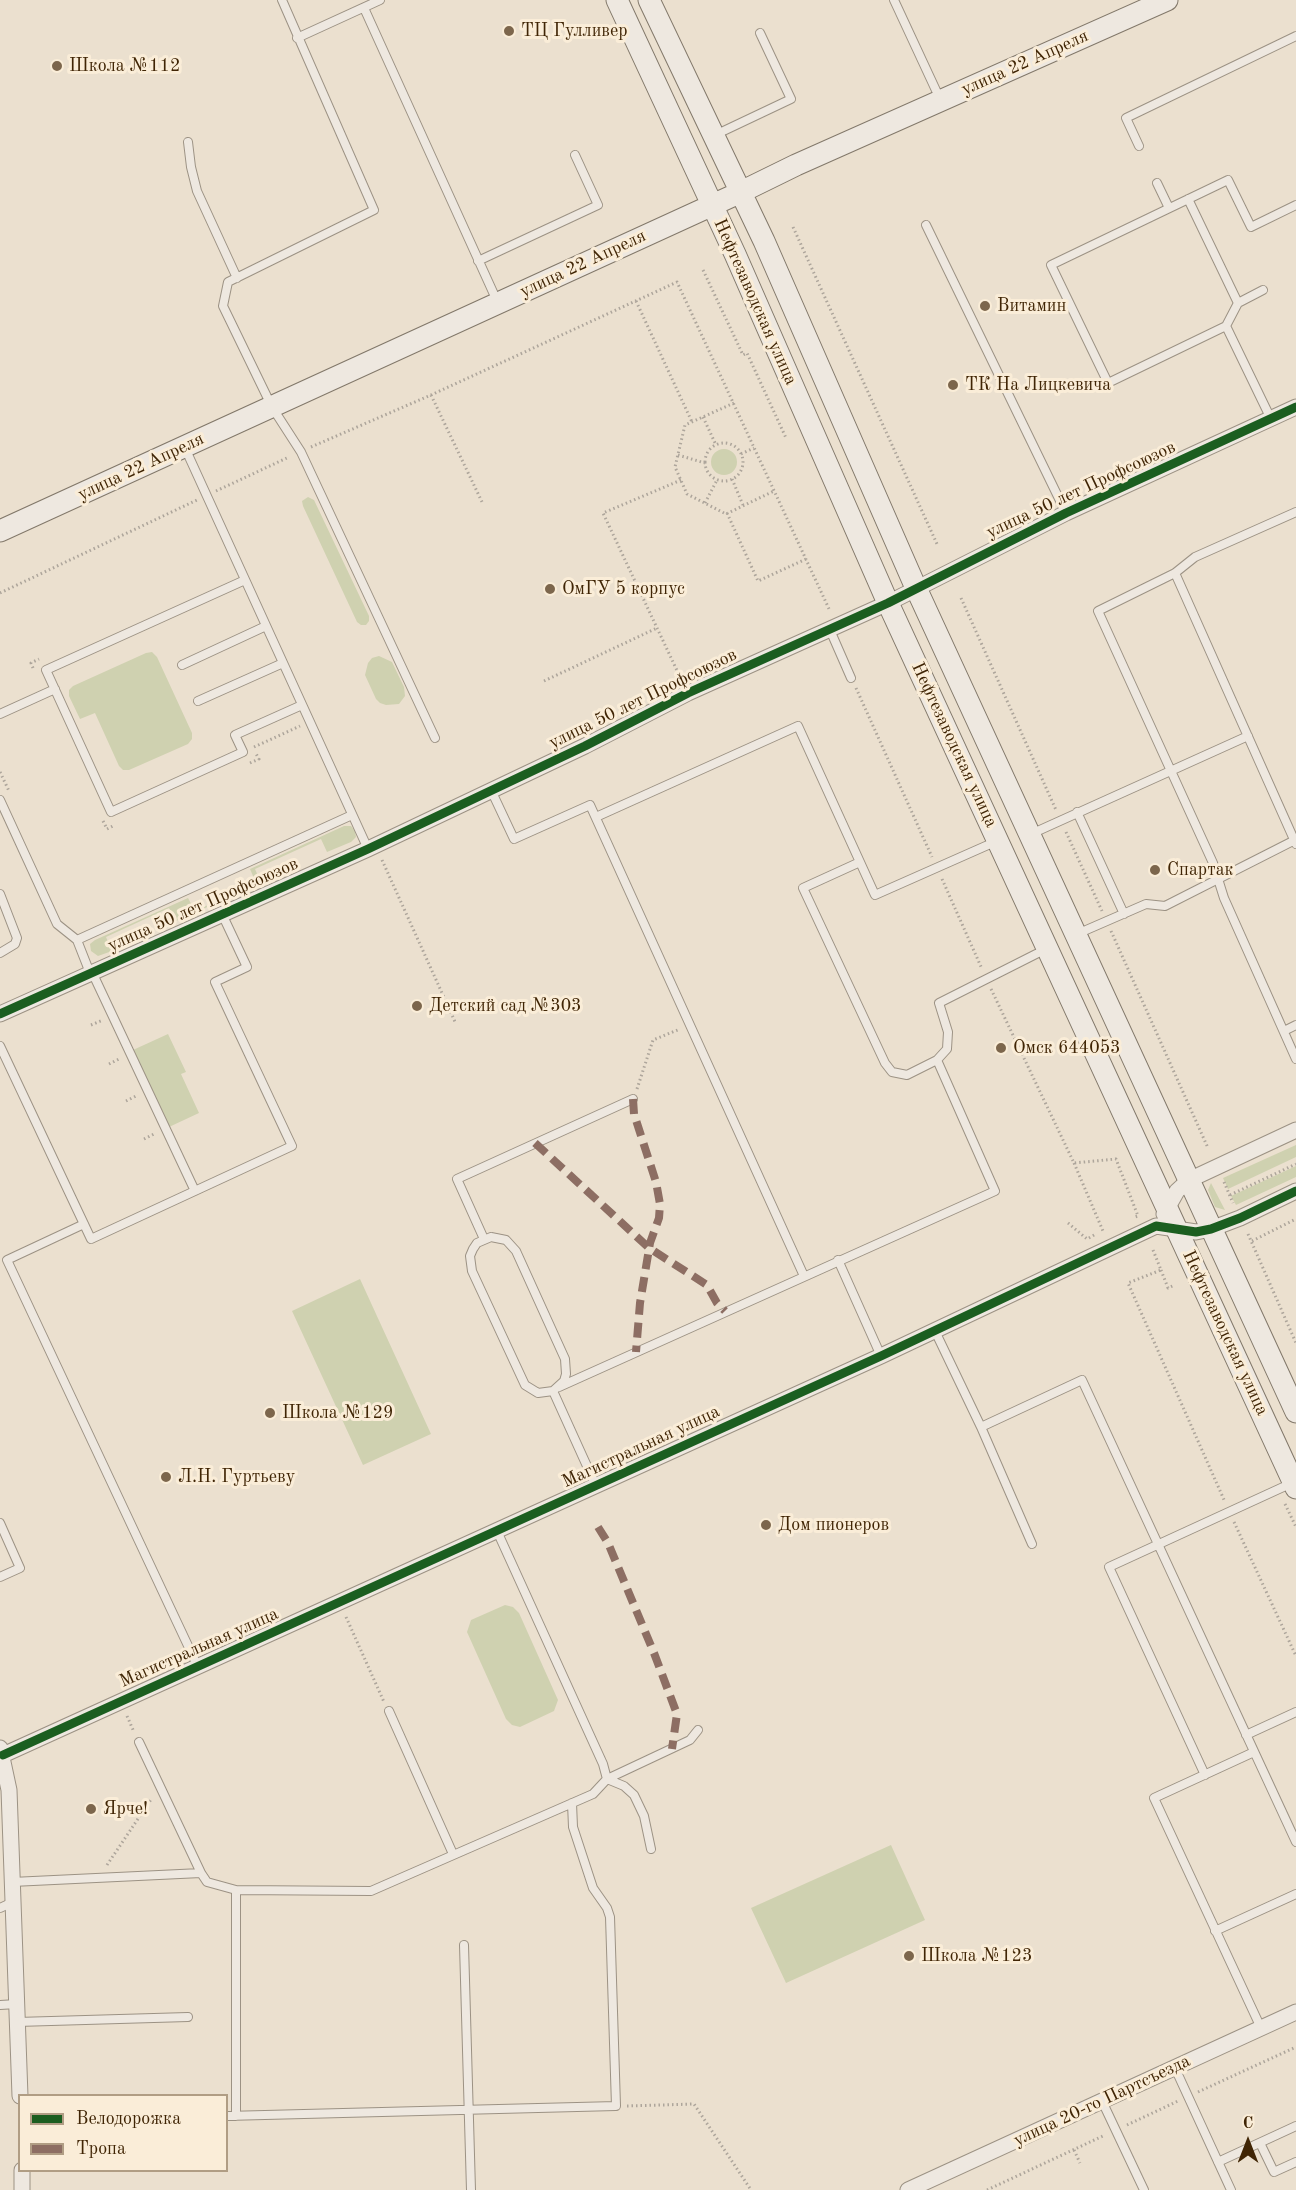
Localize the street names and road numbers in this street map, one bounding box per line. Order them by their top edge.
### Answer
street label: улица 22 Апреля [958,25,1092,101]
street label: Нефтезаводская улица [709,215,801,389]
street label: улица 22 Апреля [517,225,649,303]
street label: улица 22 Апреля [75,428,207,506]
street label: улица 50 лет Профсоюзов [983,437,1179,543]
street label: улица 50 лет Профсоюзов [546,644,740,754]
street label: Нефтезаводская улица [906,659,1002,831]
street label: улица 50 лет Профсоюзов [104,853,302,957]
street label: Нефтезаводская улица [1177,1247,1273,1419]
street label: Магистральная улица [559,1401,723,1493]
street label: Магистральная улица [116,1603,282,1693]
street label: улица 20-го Партсъезда [1010,2051,1194,2151]

